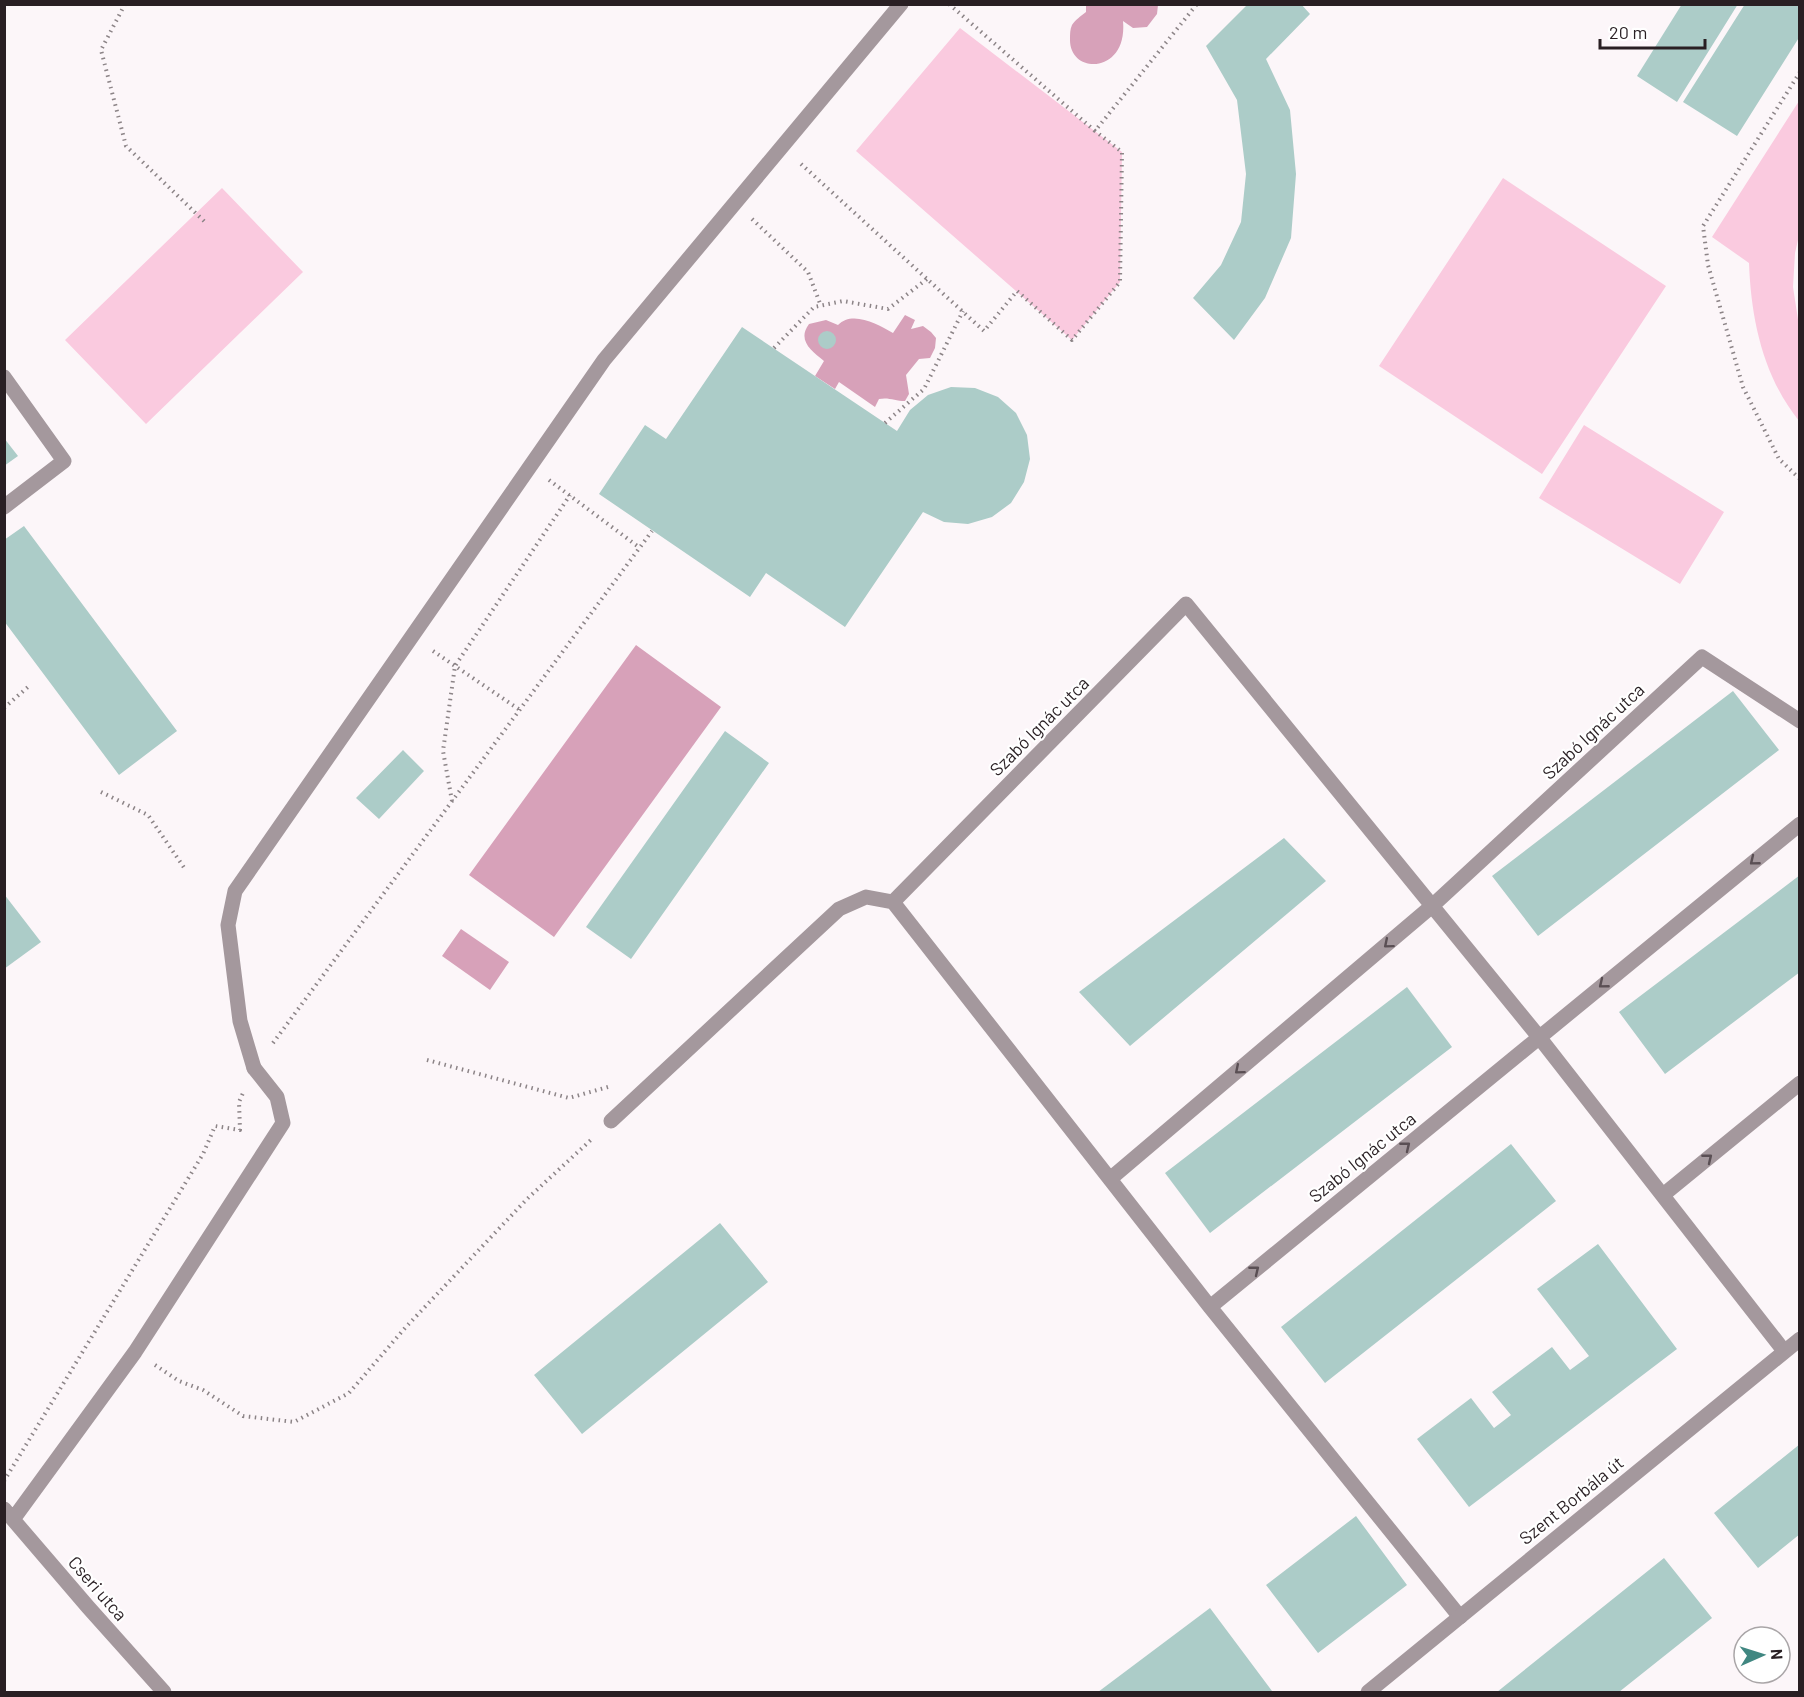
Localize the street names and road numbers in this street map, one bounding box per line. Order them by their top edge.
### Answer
street label: Szabó Ignác utca [985,672,1093,780]
street label: Szabó Ignác utca [1538,678,1648,784]
street label: Szabó Ignác utca [1304,1107,1420,1207]
street label: Szent Borbála út [1514,1451,1628,1549]
street label: Cseri utca [64,1551,132,1625]

